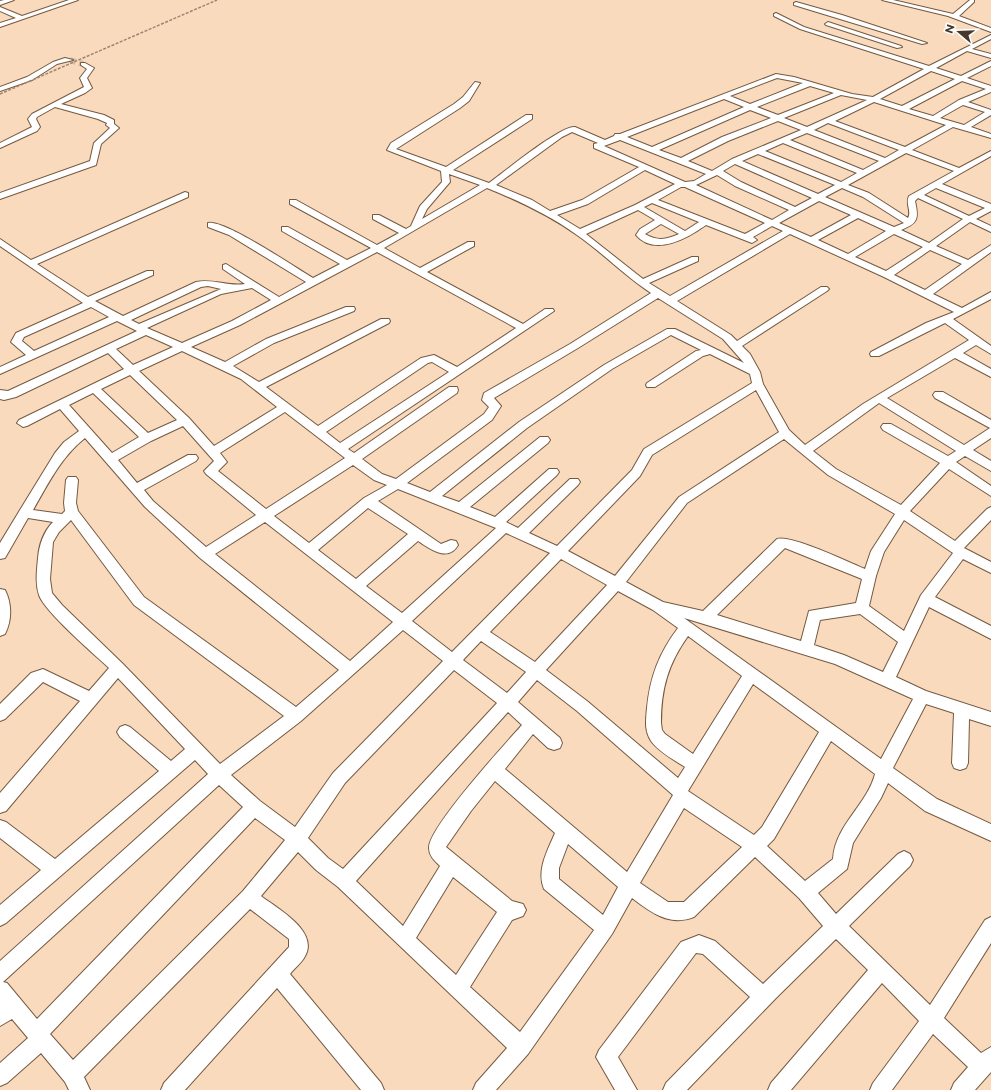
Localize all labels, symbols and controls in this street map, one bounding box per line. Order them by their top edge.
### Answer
north arrow [939,12,979,52]
text: N [941,22,958,35]

